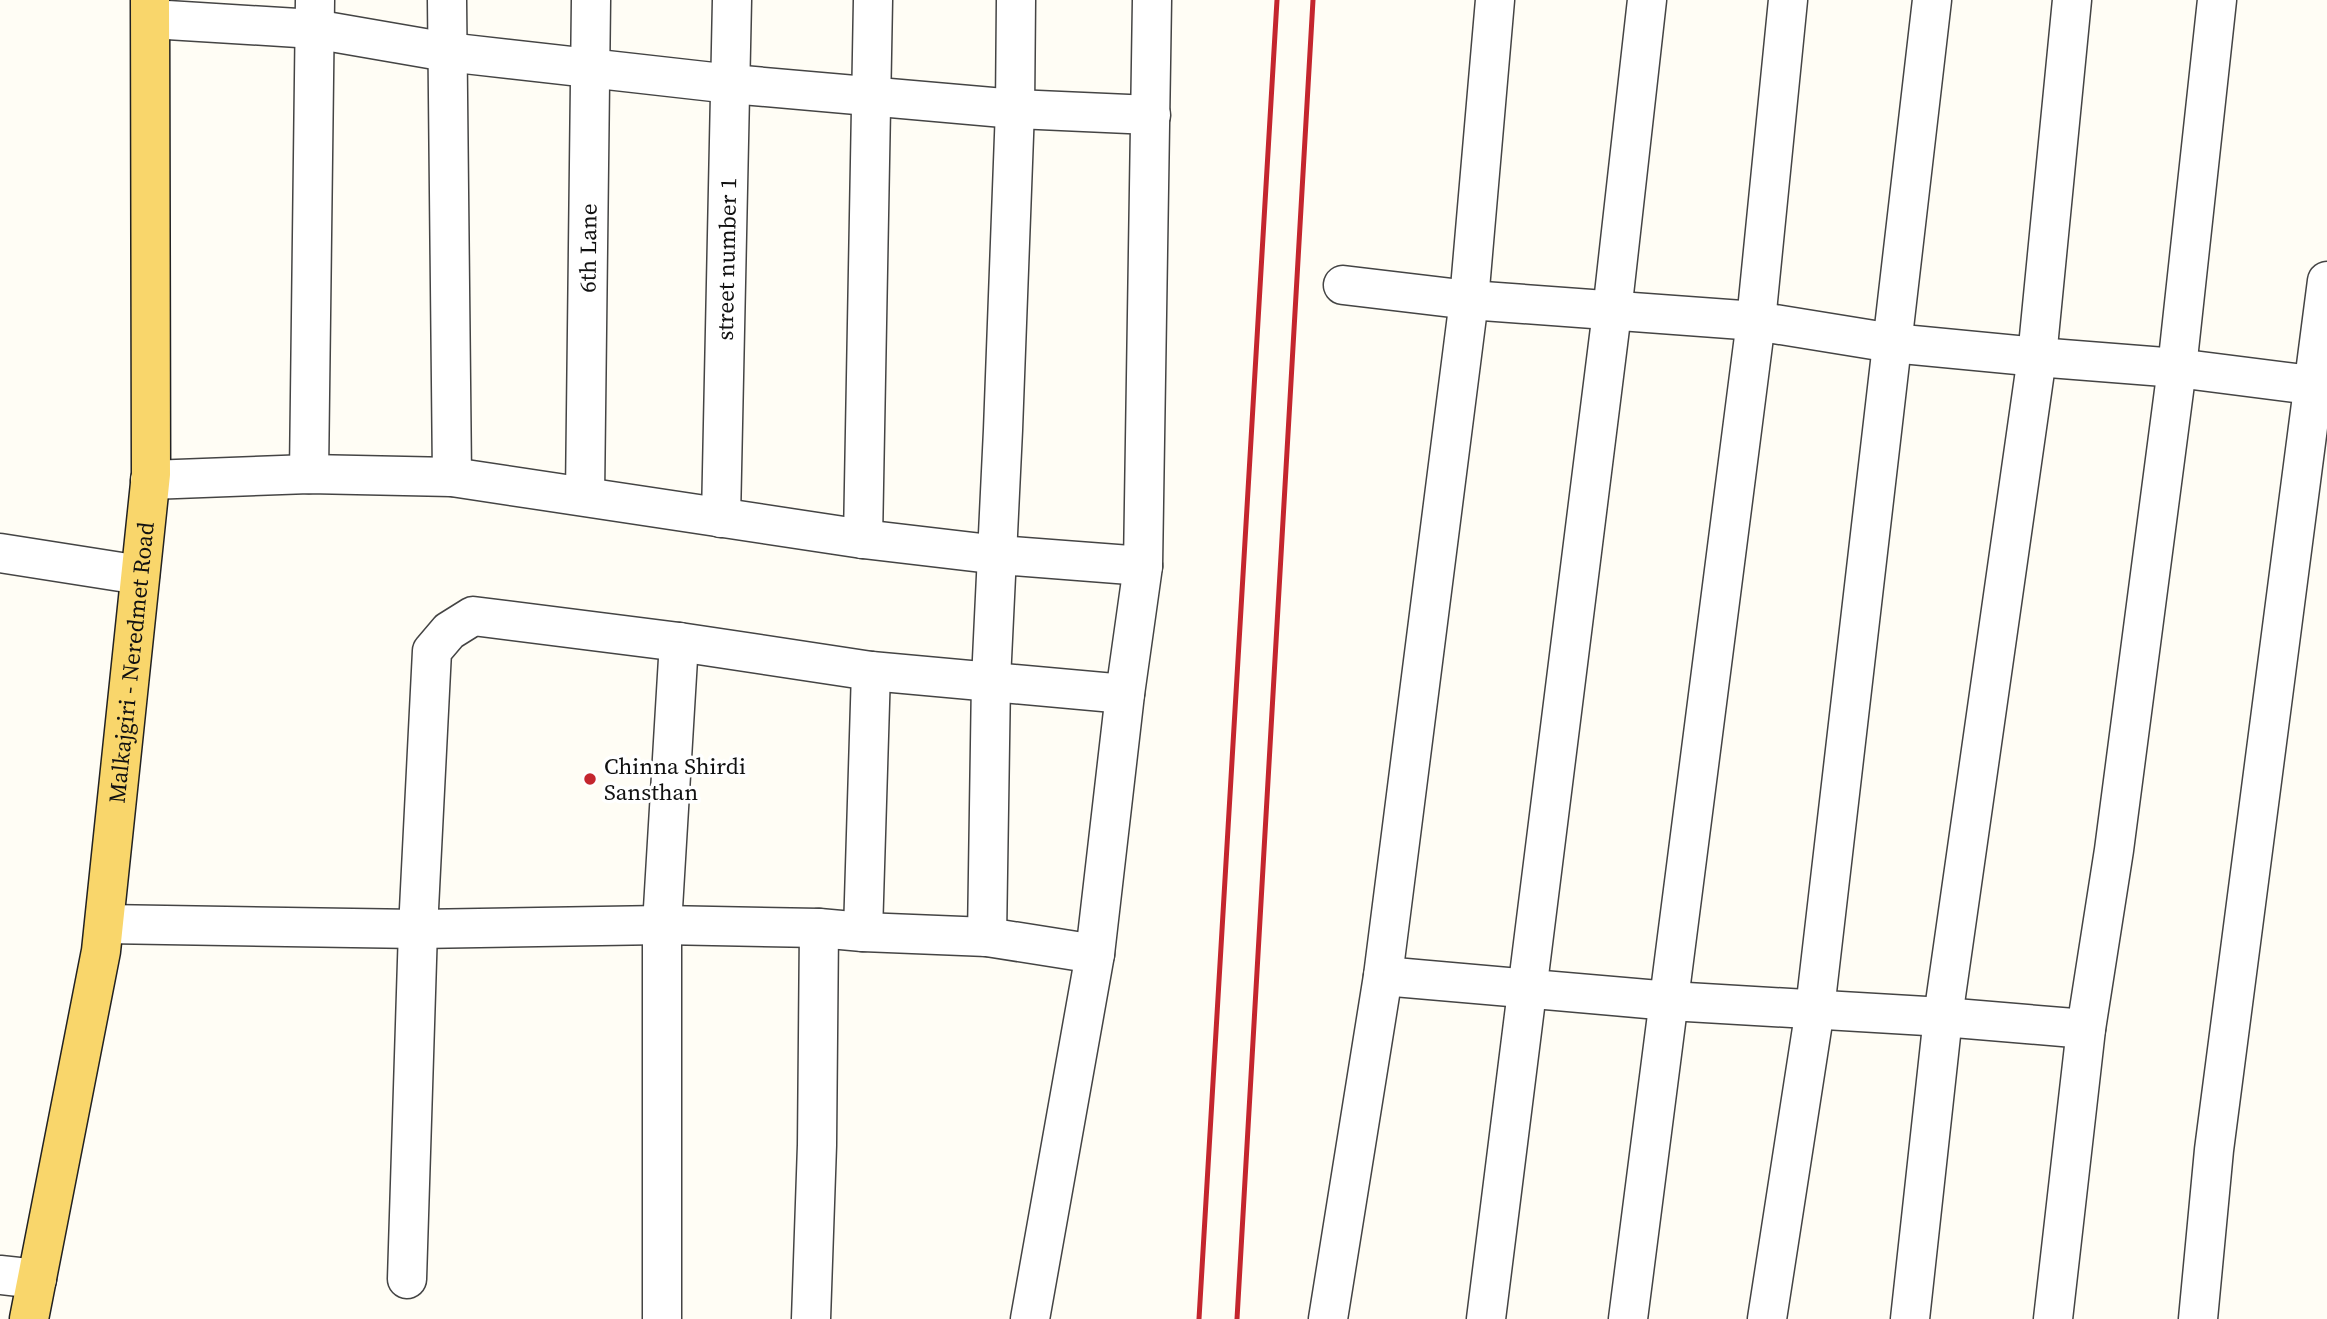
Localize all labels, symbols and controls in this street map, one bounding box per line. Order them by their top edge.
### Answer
street label: street number 1 [709,177,744,341]
street label: 6th Lane [571,203,605,293]
street label: Malkajgiri - Neredmet Road [101,520,162,805]
place label: Chinna Shirdi Sansthan [604,750,746,808]
marker: Chinna Shirdi Sansthan [582,771,598,787]

